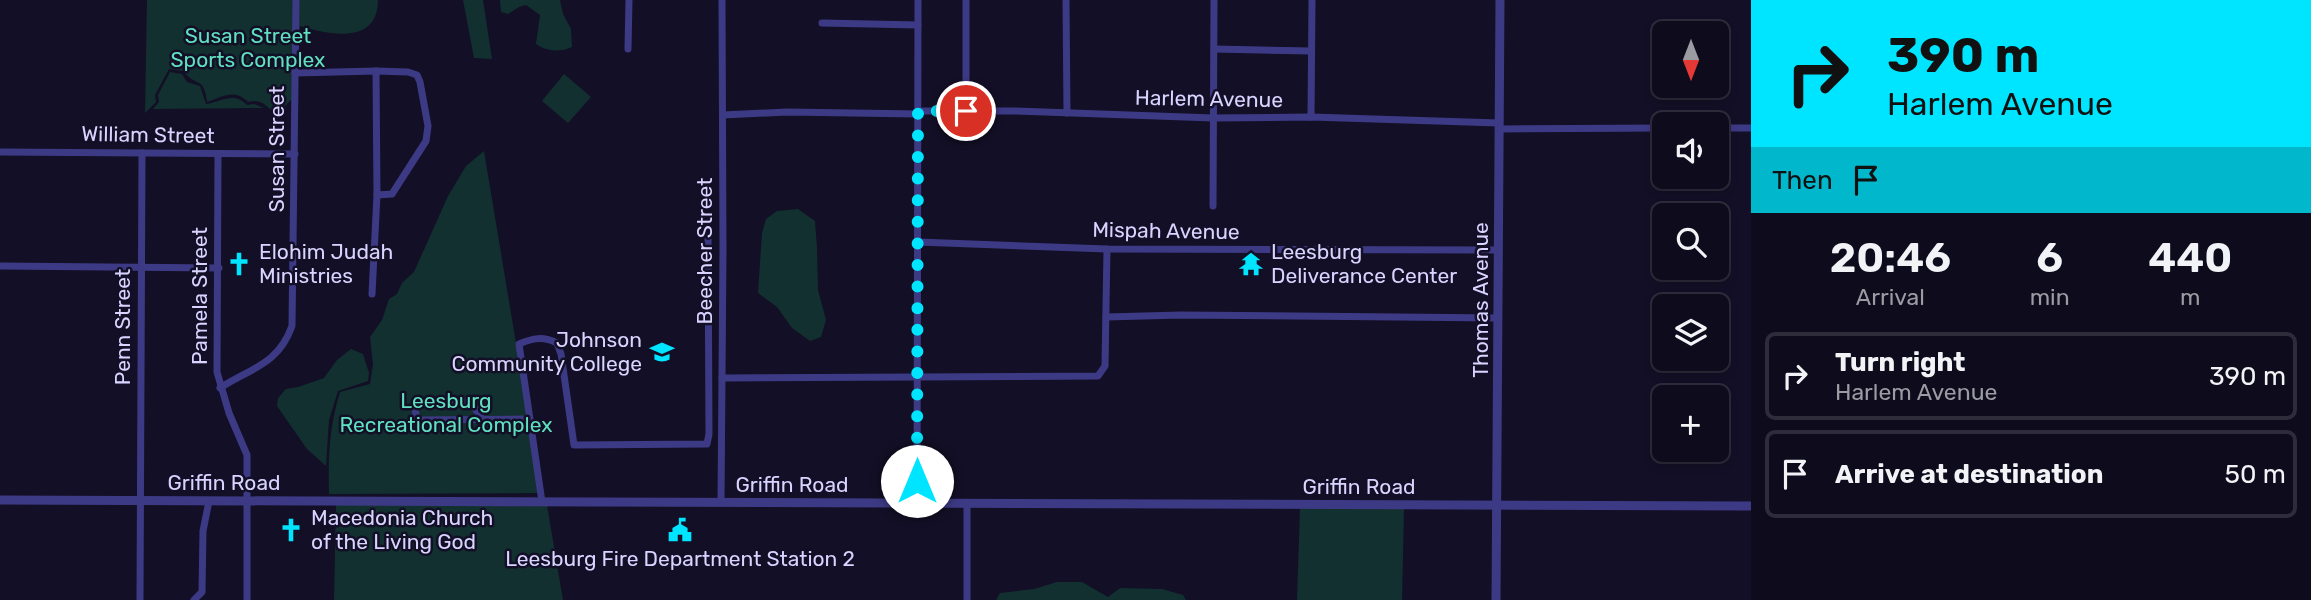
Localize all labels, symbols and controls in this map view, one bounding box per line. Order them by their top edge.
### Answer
north arrow [1652,21,1729,98]
map controls [1652,21,1729,462]
park label: Susan Street Sports Complex [171,23,325,72]
text: 390 m [1887,26,2039,84]
icon: right [1772,28,1863,119]
pin [936,81,996,141]
street label: Harlem Avenue [1135,85,1283,112]
text: Harlem Avenue [1887,85,2113,123]
street label: Susan Street [264,86,289,212]
icon: arrive [947,92,985,130]
button: sound [1652,112,1729,189]
street label: William Street [81,121,215,148]
icon: arrive [1847,161,1885,199]
text: Then [1772,165,1833,196]
street label: Beecher Street [692,177,717,325]
button: search [1652,203,1729,280]
street label: Mispah Avenue [1092,217,1240,244]
street label: Thomas Avenue [1468,222,1493,378]
street label: Pamela Street [187,227,212,365]
text: 20:46 [1830,233,1951,283]
text: 6 [2036,233,2063,283]
text: 440 [2148,233,2232,283]
place label: Elohim Judah Ministries [259,239,393,288]
place label: Leesburg Deliverance Center [1271,239,1457,288]
church icon: Elohim Judah Ministries [225,250,253,278]
temple icon: Leesburg Deliverance Center [1237,250,1265,278]
street label: Penn Street [110,269,135,385]
text: Arrival [1856,283,1925,311]
text: min [2030,283,2070,311]
text: m [2180,283,2201,311]
button: layers [1652,294,1729,371]
place label: Johnson Community College [451,327,642,376]
school or university icon: Johnson Community College [648,338,676,366]
text: Turn right [1835,347,1965,378]
icon: right [1776,357,1814,395]
text: 390 m [2209,361,2286,392]
text: Harlem Avenue [1835,378,1997,406]
button: + [1652,385,1729,462]
park label: Leesburg Recreational Complex [339,388,553,437]
position arrow [880,444,954,518]
icon: arrive [1776,455,1814,493]
text: Arrive at destination [1835,459,2103,490]
text: 50 m [2225,459,2286,490]
street label: Griffin Road [168,470,280,495]
street label: Griffin Road [736,472,848,497]
street label: Griffin Road [1303,474,1415,499]
place label: Macedonia Church of the Living God [311,505,493,554]
church icon: Macedonia Church of the Living God [277,516,305,544]
public building icon: Leesburg Fire Department Station 2 [666,516,694,544]
place label: Leesburg Fire Department Station 2 [505,546,855,571]

